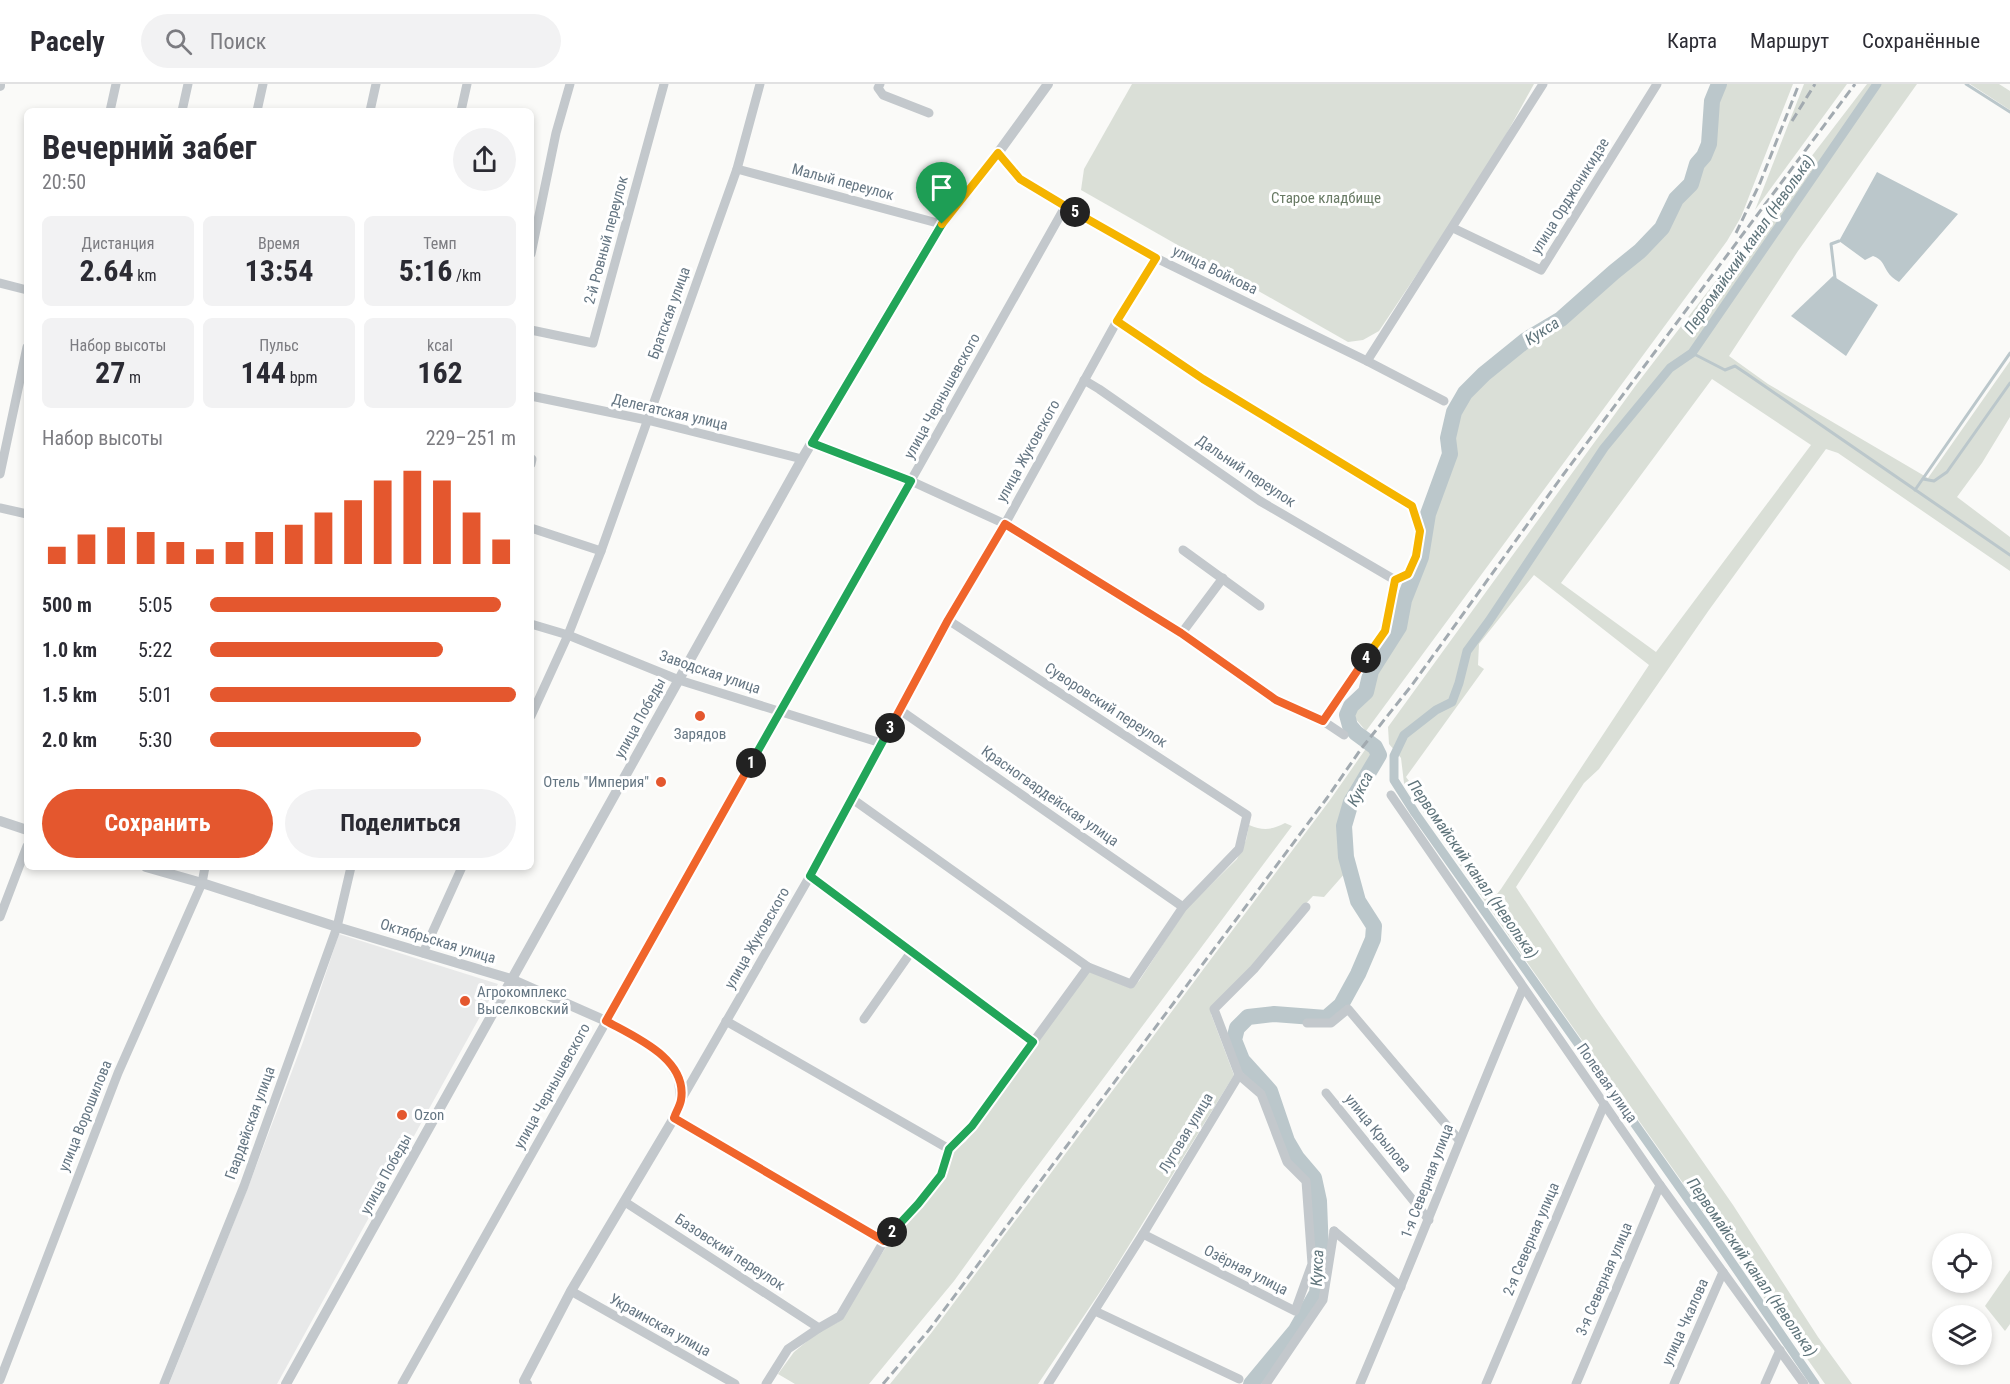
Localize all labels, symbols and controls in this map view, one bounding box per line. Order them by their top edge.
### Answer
search box [141,14,561,68]
text: Pacely [30,25,105,58]
icon: search [162,25,195,58]
text: Поиск [210,29,266,54]
text: Карта [1667,29,1717,53]
text: Маршрут [1750,29,1829,53]
text: Сохранённые [1862,29,1980,53]
text: Вечерний забег [42,128,257,167]
button: share [453,128,516,191]
street label: улица Орджоникидзе [1527,135,1613,257]
water label: Первомайский канал (Неволька) [1680,151,1818,337]
street label: Малый переулок [790,160,896,204]
pin [916,162,967,224]
text: 20:50 [42,170,86,194]
icon: arrive [925,171,958,204]
street label: 2-й Ровный переулок [580,174,632,306]
park label: Старое кладбище [1271,189,1381,207]
pin: 5 [1060,197,1090,227]
text: 5 [1071,202,1079,221]
text: Дистанция [82,234,154,253]
text: Время [258,234,300,253]
text: Темп [423,234,457,253]
street label: улица Войкова [1170,242,1260,298]
text: 2.64 [79,253,134,288]
text: 13:54 [245,253,313,288]
text: 5:16 [399,253,452,288]
street label: Братская улица [644,264,694,362]
text: km [134,266,157,285]
text: /km [452,266,481,285]
water label: Кукса [1521,313,1563,349]
street label: улица Чернышевского [900,330,984,462]
text: Набор высоты [70,336,166,355]
text: Пульс [259,336,299,355]
text: kcal [427,336,453,355]
text: 27 [95,355,125,390]
text: 144 [241,355,286,390]
text: 162 [417,355,463,390]
text: m [125,368,141,387]
text: bpm [286,368,317,387]
street label: Делегатская улица [610,390,730,434]
street label: улица Жуковского [992,397,1064,505]
text: Набор высоты [42,426,163,450]
text: 229–251 m [426,426,516,450]
street label: Дальний переулок [1193,431,1299,511]
text: 500 m [42,593,92,617]
text: 5:05 [138,593,172,617]
text: 1.0 km [42,638,97,662]
text: 5:22 [138,638,172,662]
pin: 4 [1351,643,1381,673]
street label: Заводская улица [657,646,763,698]
text: 4 [1362,648,1370,667]
street label: Суворовский переулок [1041,659,1171,751]
street label: улица Победы [611,675,669,761]
text: 1.5 km [42,683,97,707]
text: 5:01 [138,683,172,707]
marker: Зарядов [693,709,707,723]
pin: 3 [875,713,905,743]
text: 3 [886,718,894,737]
place label: Зарядов [674,725,726,743]
text: 2.0 km [42,728,97,752]
text: 5:30 [138,728,172,752]
street label: Красногвардейская улица [978,742,1122,850]
pin: 1 [736,748,766,778]
text: 1 [747,753,755,772]
water label: Кукса [1343,768,1377,810]
place label: Отель "Империя" [543,773,649,791]
marker: Отель "Империя" [654,775,668,789]
water label: Первомайский канал (Неволька) [1404,776,1542,962]
button: Сохранить [42,789,273,858]
button: Поделиться [285,789,516,858]
street label: улица Жуковского [721,884,793,992]
street label: Октябрьская улица [378,915,498,967]
place label: Агрокомплекс Выселковский [477,983,569,1018]
marker: Агрокомплекс Выселковский [458,994,472,1008]
street label: улица Чернышевского [510,1020,594,1152]
street label: Полевая улица [1573,1040,1641,1126]
street label: улица Ворошилова [54,1058,116,1174]
street label: Гвардейская улица [221,1064,279,1182]
street label: Луговая улица [1155,1090,1217,1176]
street label: улица Крылова [1341,1090,1415,1176]
place label: Ozon [414,1106,444,1124]
marker: Ozon [395,1108,409,1122]
street label: 1-я Северная улица [1397,1121,1457,1241]
street label: улица Победы [357,1131,415,1217]
water label: Первомайский канал (Неволька) [1683,1174,1821,1360]
street label: 2-я Северная улица [1499,1180,1563,1298]
street label: Базовский переулок [672,1210,788,1294]
pin: 2 [877,1217,907,1247]
street label: 3-я Северная улица [1572,1220,1636,1338]
text: 2 [888,1222,896,1241]
map controls [1932,1233,1992,1365]
button: locate [1932,1233,1992,1293]
street label: Озёрная улица [1201,1241,1291,1299]
water label: Кукса [1307,1249,1327,1287]
street label: улица Чкалова [1658,1276,1712,1368]
street label: Украинская улица [606,1290,714,1360]
button: layers [1932,1305,1992,1365]

